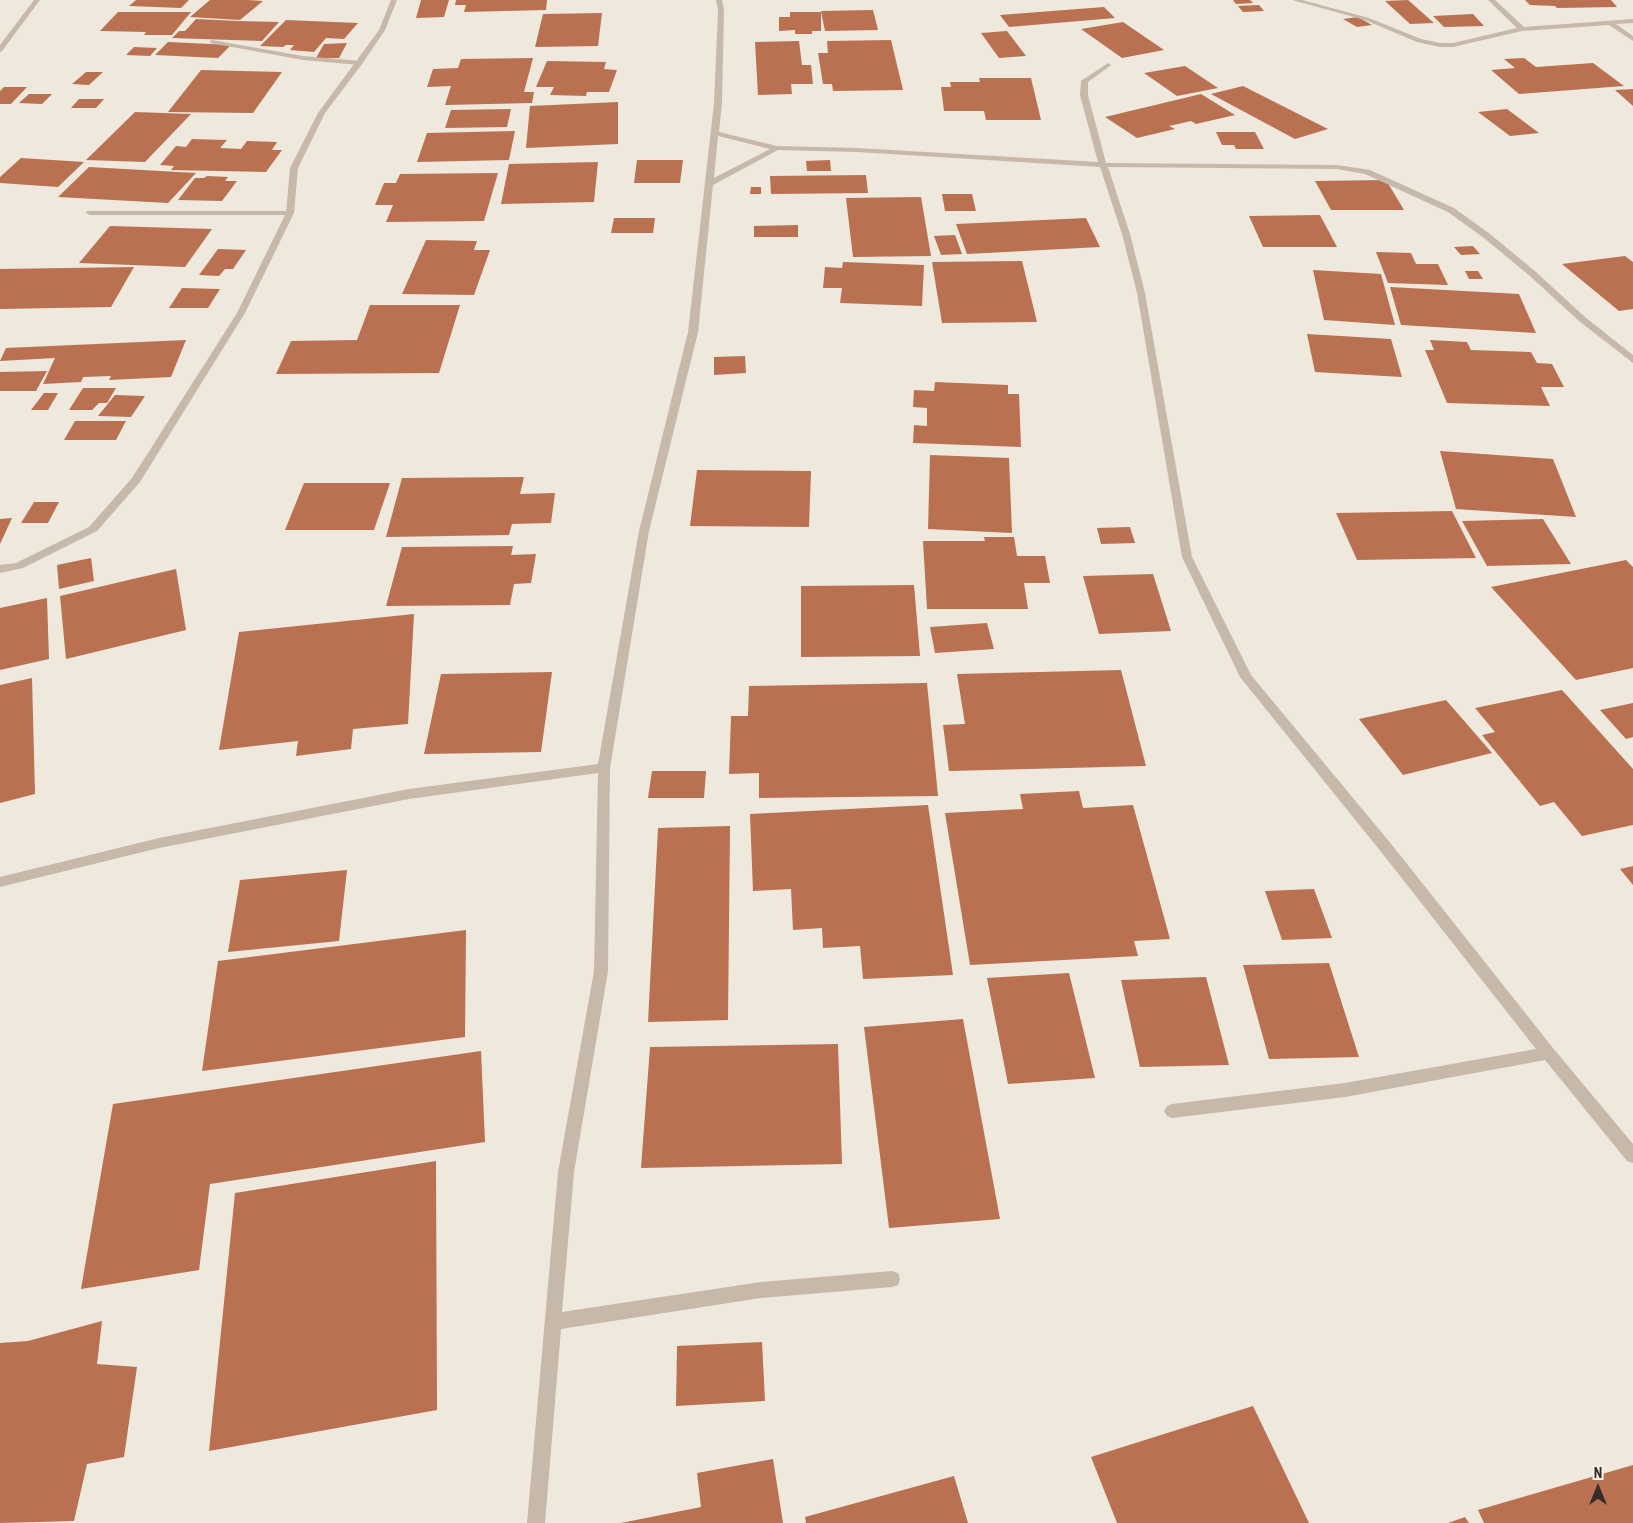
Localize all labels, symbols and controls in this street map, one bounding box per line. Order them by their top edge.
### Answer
north arrow [1573,1463,1623,1513]
text: N [1594,1465,1602,1481]

